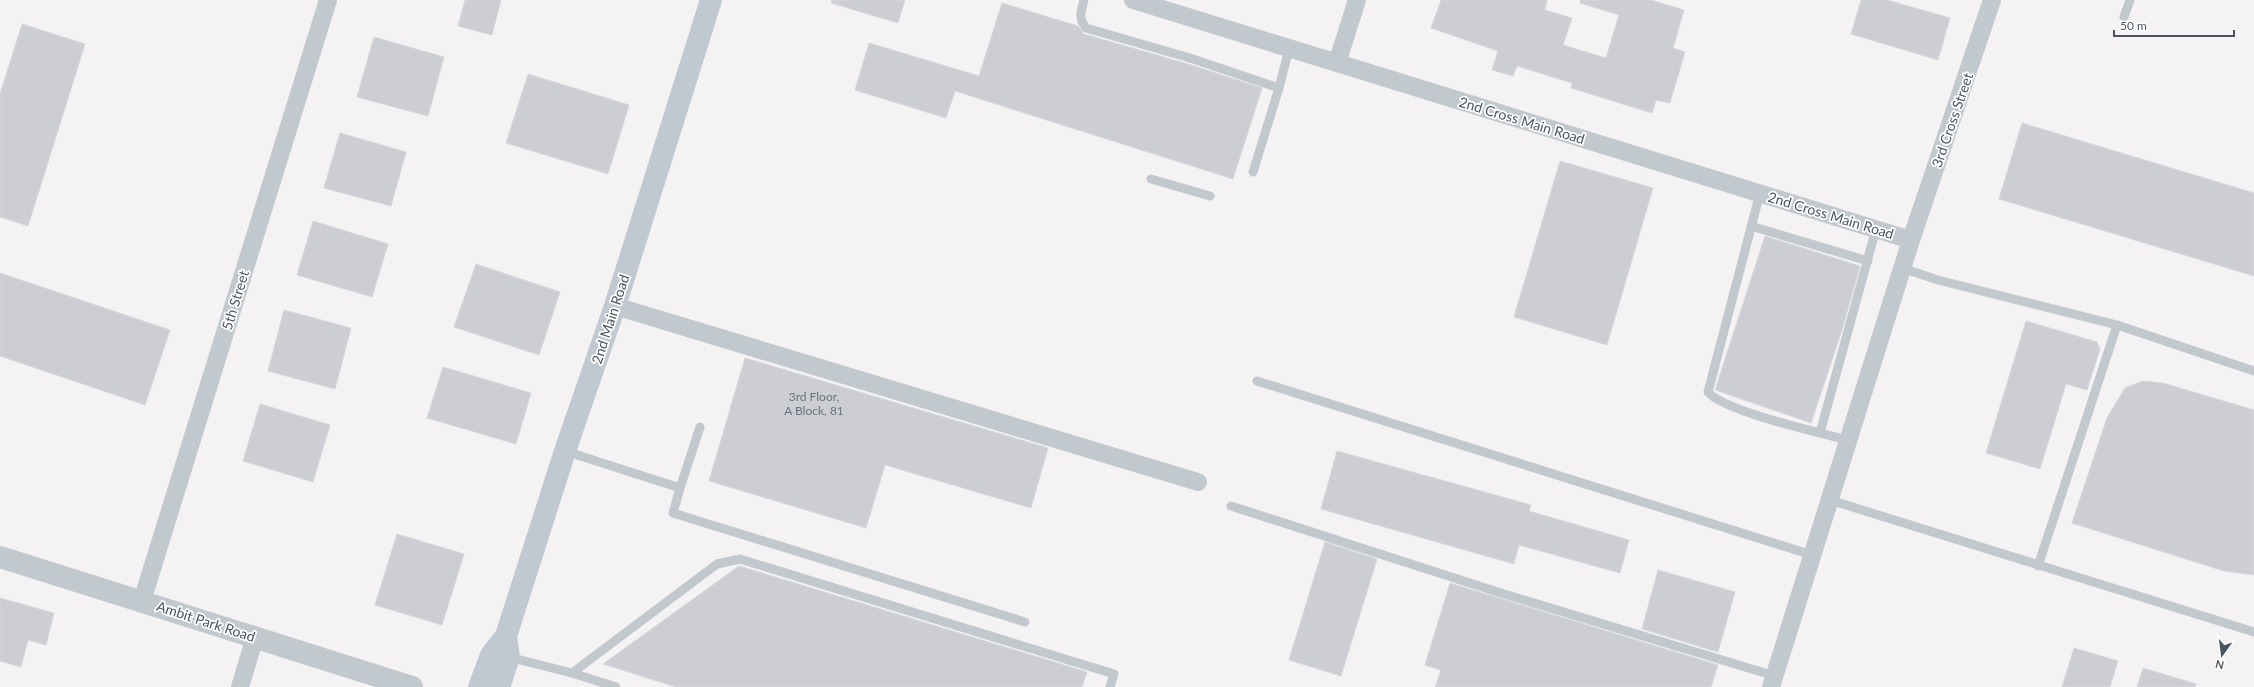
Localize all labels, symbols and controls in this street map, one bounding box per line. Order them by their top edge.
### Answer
scale bar [2114,12,2234,38]
text: 50 m [2120,18,2147,33]
street label: 3rd Cross Street [1928,70,1976,170]
street label: 2nd Cross Main Road [1457,93,1587,147]
street label: 2nd Cross Main Road [1766,188,1896,242]
street label: 5th Street [218,268,252,332]
street label: 2nd Main Road [588,272,632,366]
house number: 3rd Floor, A Block, 81 [784,389,844,418]
street label: Ambit Park Road [155,597,257,645]
north arrow [2202,635,2242,675]
text: N [2214,658,2225,673]

